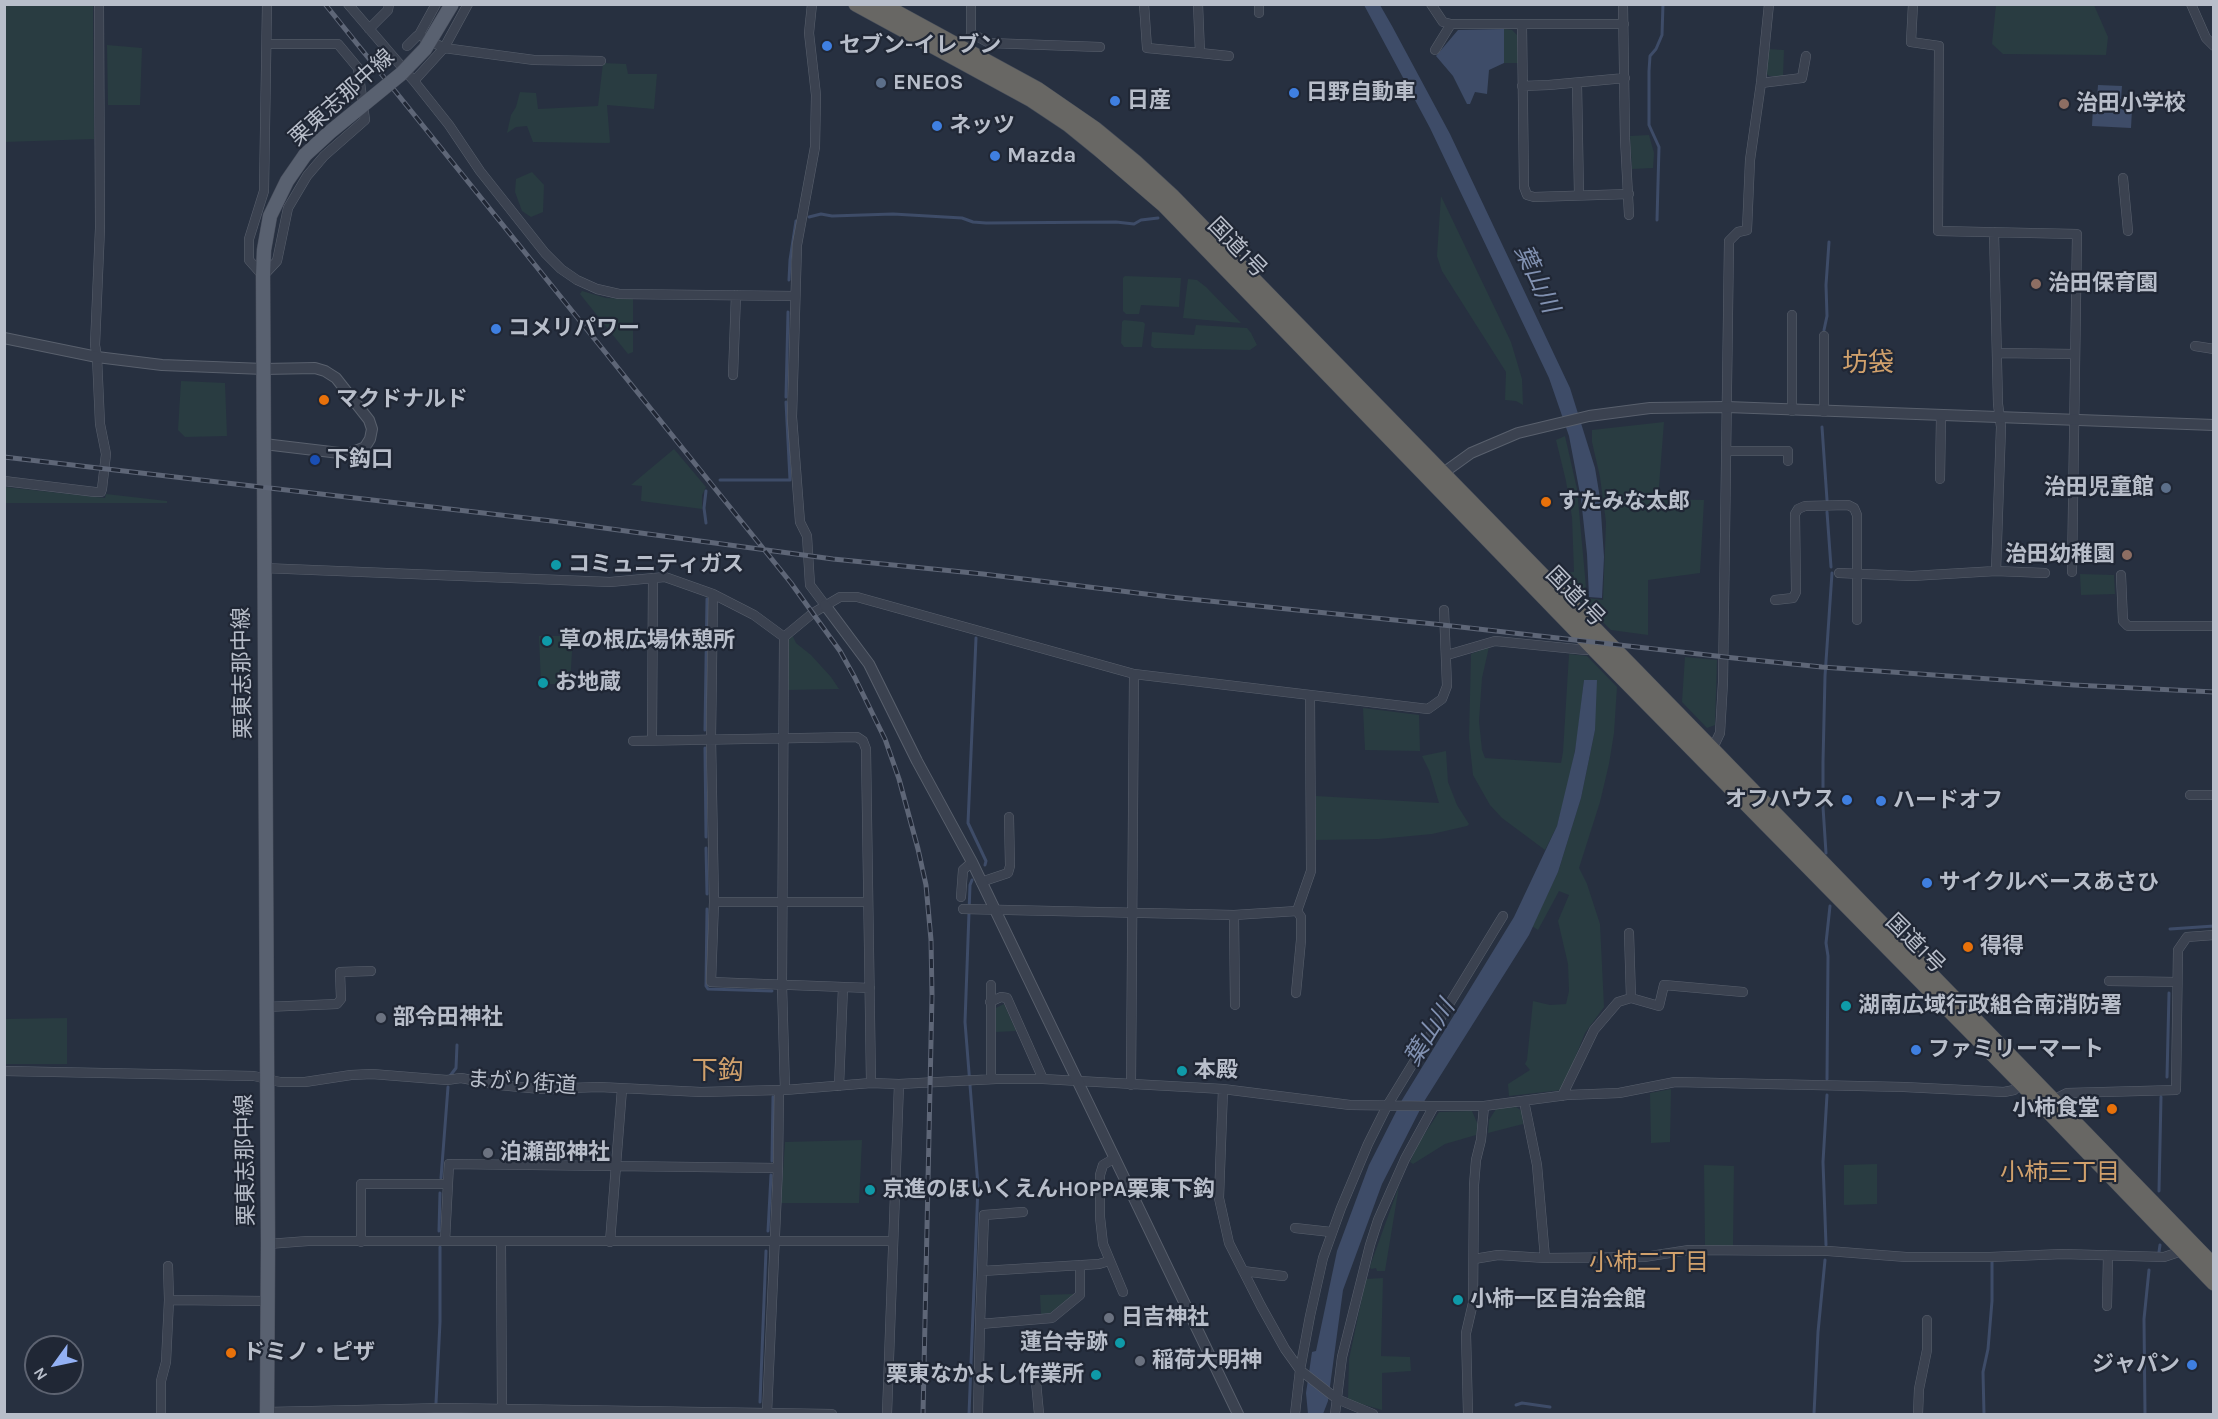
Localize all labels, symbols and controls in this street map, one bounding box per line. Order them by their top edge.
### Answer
place label: セブン-イレブン [839,33,1001,59]
marker: セブン-イレブン [820,39,834,53]
street label: 栗東志那中線 [284,44,400,152]
place label: ENEOS [893,70,964,96]
marker: ENEOS [874,76,888,90]
place label: 日野自動車 [1306,80,1416,106]
marker: 日野自動車 [1287,86,1301,100]
place label: 日産 [1127,88,1171,114]
place label: 治田小学校 [2076,91,2186,117]
marker: 日産 [1108,94,1122,108]
marker: 治田小学校 [2057,97,2071,111]
place label: ネッツ [949,113,1015,139]
marker: ネッツ [930,119,944,133]
place label: Mazda [1007,143,1076,169]
marker: Mazda [988,149,1002,163]
street label: 国道1号 [1202,212,1272,284]
water label: 葉山川 [1508,240,1564,318]
place label: 治田保育園 [2048,271,2158,297]
marker: 治田保育園 [2029,277,2043,291]
place label: コメリパワー [508,316,640,342]
marker: コメリパワー [489,322,503,336]
district label: 坊袋 [1842,348,1894,380]
place label: マクドナルド [336,387,468,413]
marker: マクドナルド [317,393,331,407]
place label: 下鈎口 [327,447,393,473]
marker: 下鈎口 [308,453,322,467]
place label: 治田児童館 [2044,475,2154,501]
marker: 治田児童館 [2159,481,2173,495]
place label: すたみな太郎 [1558,489,1690,515]
marker: すたみな太郎 [1539,495,1553,509]
place label: 治田幼稚園 [2005,542,2115,568]
marker: 治田幼稚園 [2120,548,2134,562]
place label: コミュニティガス [568,552,744,578]
marker: コミュニティガス [549,558,563,572]
street label: 国道1号 [1540,561,1610,633]
street label: 栗東志那中線 [229,607,257,739]
place label: 草の根広場休憩所 [559,628,735,654]
marker: 草の根広場休憩所 [540,634,554,648]
place label: お地蔵 [555,670,621,696]
marker: お地蔵 [536,676,550,690]
place label: オフハウス [1725,787,1835,813]
place label: ハードオフ [1893,788,2003,814]
marker: オフハウス [1840,793,1854,807]
marker: ハードオフ [1874,794,1888,808]
place label: サイクルベースあさひ [1939,870,2159,896]
marker: サイクルベースあさひ [1920,876,1934,890]
street label: 国道1号 [1880,909,1950,979]
place label: 得得 [1980,934,2024,960]
marker: 得得 [1961,940,1975,954]
place label: 湖南広域行政組合南消防署 [1858,993,2122,1019]
water label: 葉山川 [1399,995,1461,1071]
marker: 湖南広域行政組合南消防署 [1839,999,1853,1013]
place label: 部令田神社 [393,1005,503,1031]
marker: 部令田神社 [374,1011,388,1025]
place label: ファミリーマート [1928,1037,2104,1063]
marker: ファミリーマート [1909,1043,1923,1057]
district label: 下鈎 [692,1056,744,1088]
place label: 本殿 [1194,1058,1238,1084]
marker: 本殿 [1175,1064,1189,1078]
street label: まがり街道 [466,1066,578,1100]
street label: 栗東志那中線 [232,1094,260,1226]
place label: 小柿食堂 [2012,1096,2100,1122]
marker: 小柿食堂 [2105,1102,2119,1116]
place label: 泊瀬部神社 [500,1140,610,1166]
marker: 泊瀬部神社 [481,1146,495,1160]
district label: 小柿三丁目 [2000,1159,2120,1187]
place label: 京進のほいくえんHOPPA栗東下鈎 [882,1177,1215,1203]
marker: 京進のほいくえんHOPPA栗東下鈎 [863,1183,877,1197]
district label: 小柿二丁目 [1589,1249,1709,1277]
place label: 小柿一区自治会館 [1470,1287,1646,1313]
marker: 小柿一区自治会館 [1451,1293,1465,1307]
place label: 日吉神社 [1121,1305,1209,1331]
marker: 日吉神社 [1102,1311,1116,1325]
place label: 蓮台寺跡 [1020,1330,1108,1356]
north arrow [24,1335,84,1395]
marker: 蓮台寺跡 [1113,1336,1127,1350]
place label: ドミノ・ピザ [243,1340,375,1366]
marker: ドミノ・ピザ [224,1346,238,1360]
place label: 稲荷大明神 [1152,1348,1262,1374]
place label: ジャパン [2092,1352,2180,1378]
marker: 稲荷大明神 [1133,1354,1147,1368]
marker: ジャパン [2185,1358,2199,1372]
place label: 栗東なかよし作業所 [886,1362,1084,1388]
text: N [29,1364,51,1384]
marker: 栗東なかよし作業所 [1089,1368,1103,1382]

